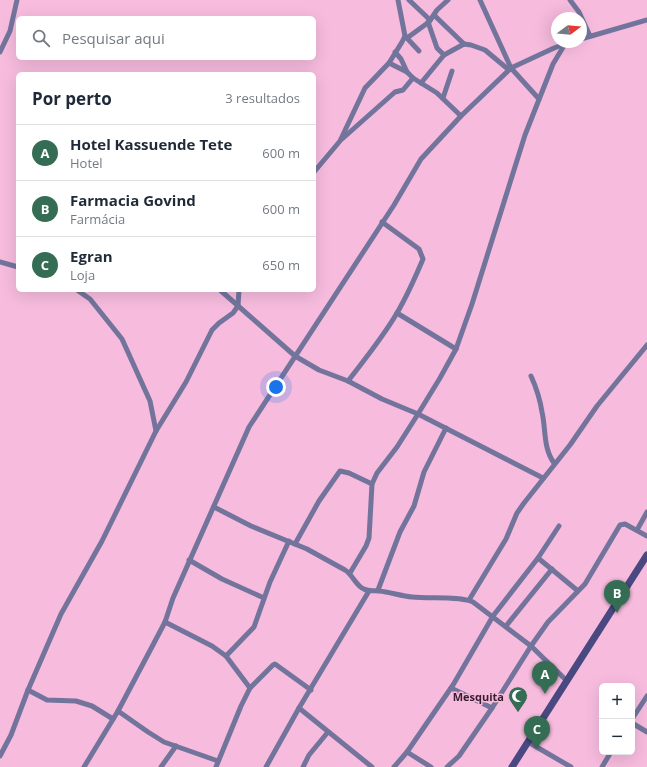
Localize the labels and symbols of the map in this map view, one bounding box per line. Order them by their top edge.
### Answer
north arrow [551,12,587,48]
your location [266,377,286,397]
pin: B [604,580,630,613]
pin: A [532,661,558,694]
mosque icon: Mesquita [507,685,529,713]
place label: Mesquita [453,689,504,704]
pin: C [524,716,550,749]

